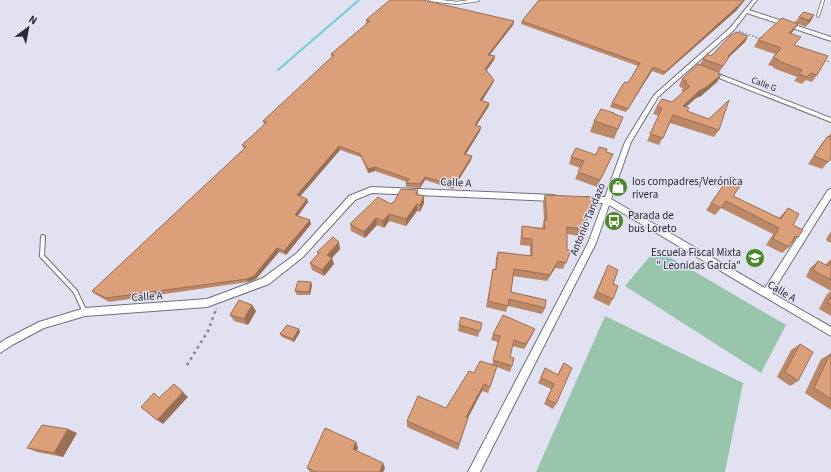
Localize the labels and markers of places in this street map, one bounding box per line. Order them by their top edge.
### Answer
place label: los compadres/Verónica rivera [632,174,742,202]
shop icon: los compadres/Verónica rivera [607,176,629,198]
place label: Parada de bus Loreto [628,208,677,236]
bus stop icon: Parada de bus Loreto [603,210,625,232]
place label: Escuela Fiscal Mixta " Leonidas García" [651,245,741,273]
school or university icon: Escuela Fiscal Mixta " Leonidas García" [744,247,766,269]

